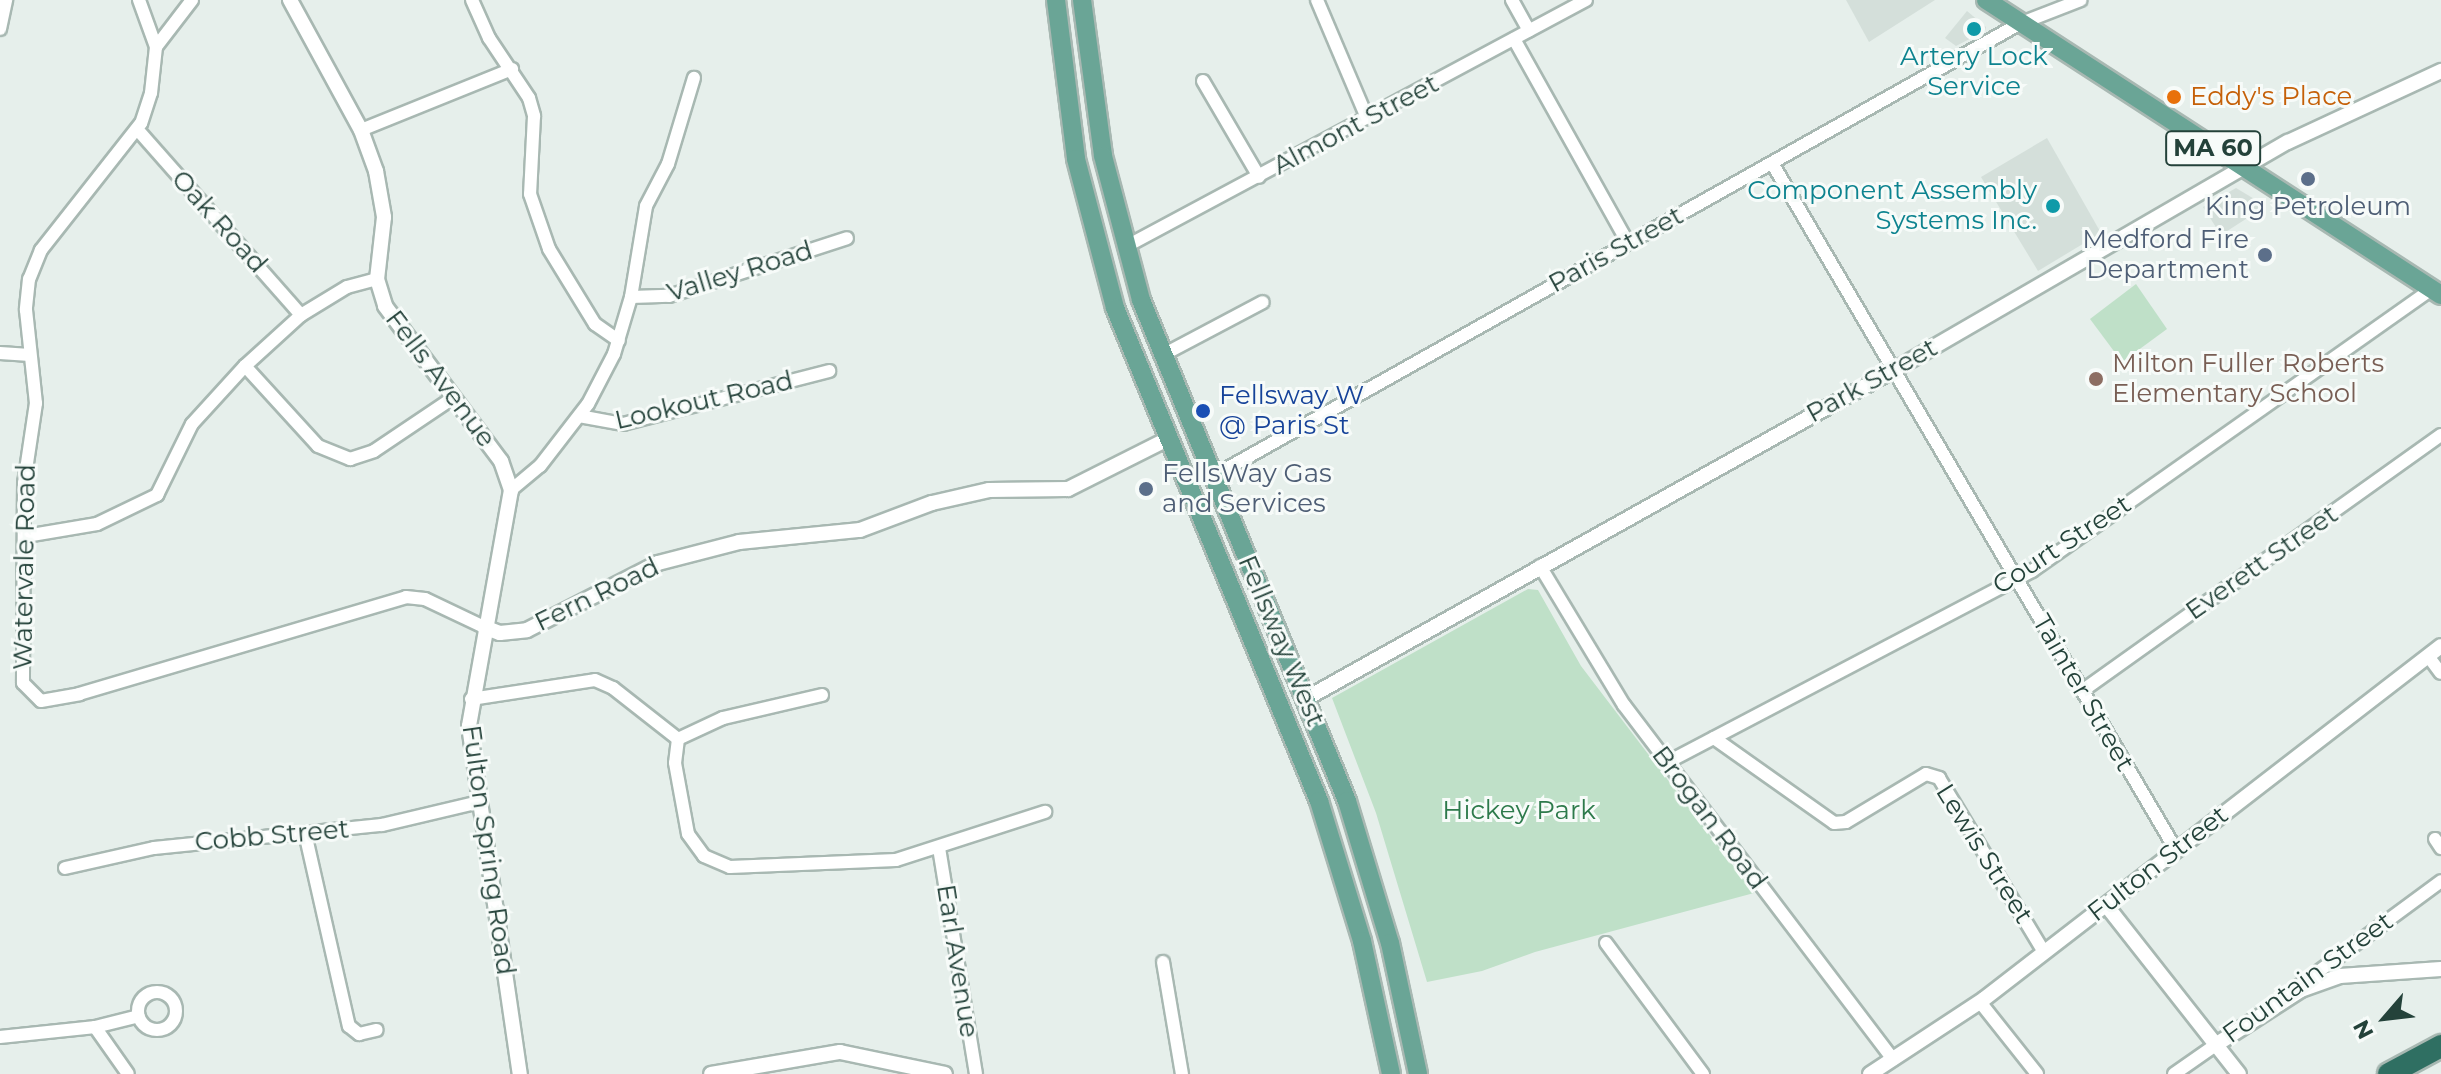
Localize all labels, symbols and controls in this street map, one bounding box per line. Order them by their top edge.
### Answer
marker: Artery Lock Service [1965,20,1983,38]
place label: Artery Lock Service [1900,41,2048,102]
street label: Almont Street [1268,68,1444,182]
place label: Eddy's Place [2190,81,2352,113]
marker: Eddy's Place [2165,88,2183,106]
road number: MA 60 [2165,128,2261,168]
street label: Oak Road [165,164,273,280]
marker: King Petroleum [2299,170,2317,188]
place label: Component Assembly Systems Inc. [1747,175,2037,236]
place label: King Petroleum [2205,191,2411,223]
marker: Component Assembly Systems Inc. [2044,197,2062,215]
street label: Paris Street [1543,200,1689,300]
place label: Medford Fire Department [2082,224,2249,286]
street label: Valley Road [663,235,817,309]
marker: Medford Fire Department [2256,246,2274,264]
street label: Fells Avenue [378,304,502,454]
street label: Park Street [1801,332,1943,430]
place label: Milton Fuller Roberts Elementary School [2112,348,2384,410]
street label: Lookout Road [612,365,796,437]
marker: Milton Fuller Roberts Elementary School [2087,370,2105,388]
place label: Fellsway W @ Paris St [1219,380,1364,442]
marker: Fellsway W @ Paris St [1194,402,1212,420]
place label: FellsWay Gas and Services [1162,458,1332,520]
street label: Watervale Road [8,464,42,670]
marker: FellsWay Gas and Services [1137,480,1155,498]
street label: Court Street [1987,489,2137,601]
street label: Everett Street [2180,499,2344,627]
street label: Fellsway West [1231,551,1331,731]
street label: Fern Road [530,552,664,638]
street label: Tainter Street [2026,609,2140,777]
street label: Fulton Spring Road [455,723,521,977]
street label: Brogan Road [1645,740,1773,896]
street label: Lewis Street [1929,779,2039,929]
park label: Hickey Park [1442,795,1596,827]
street label: Fulton Street [2082,799,2234,929]
street label: Cobb Street [194,814,350,858]
street label: Earl Avenue [929,882,985,1040]
street label: Fountain Street [2217,906,2399,1050]
north arrow [2345,978,2425,1058]
text: N [2347,1015,2379,1044]

